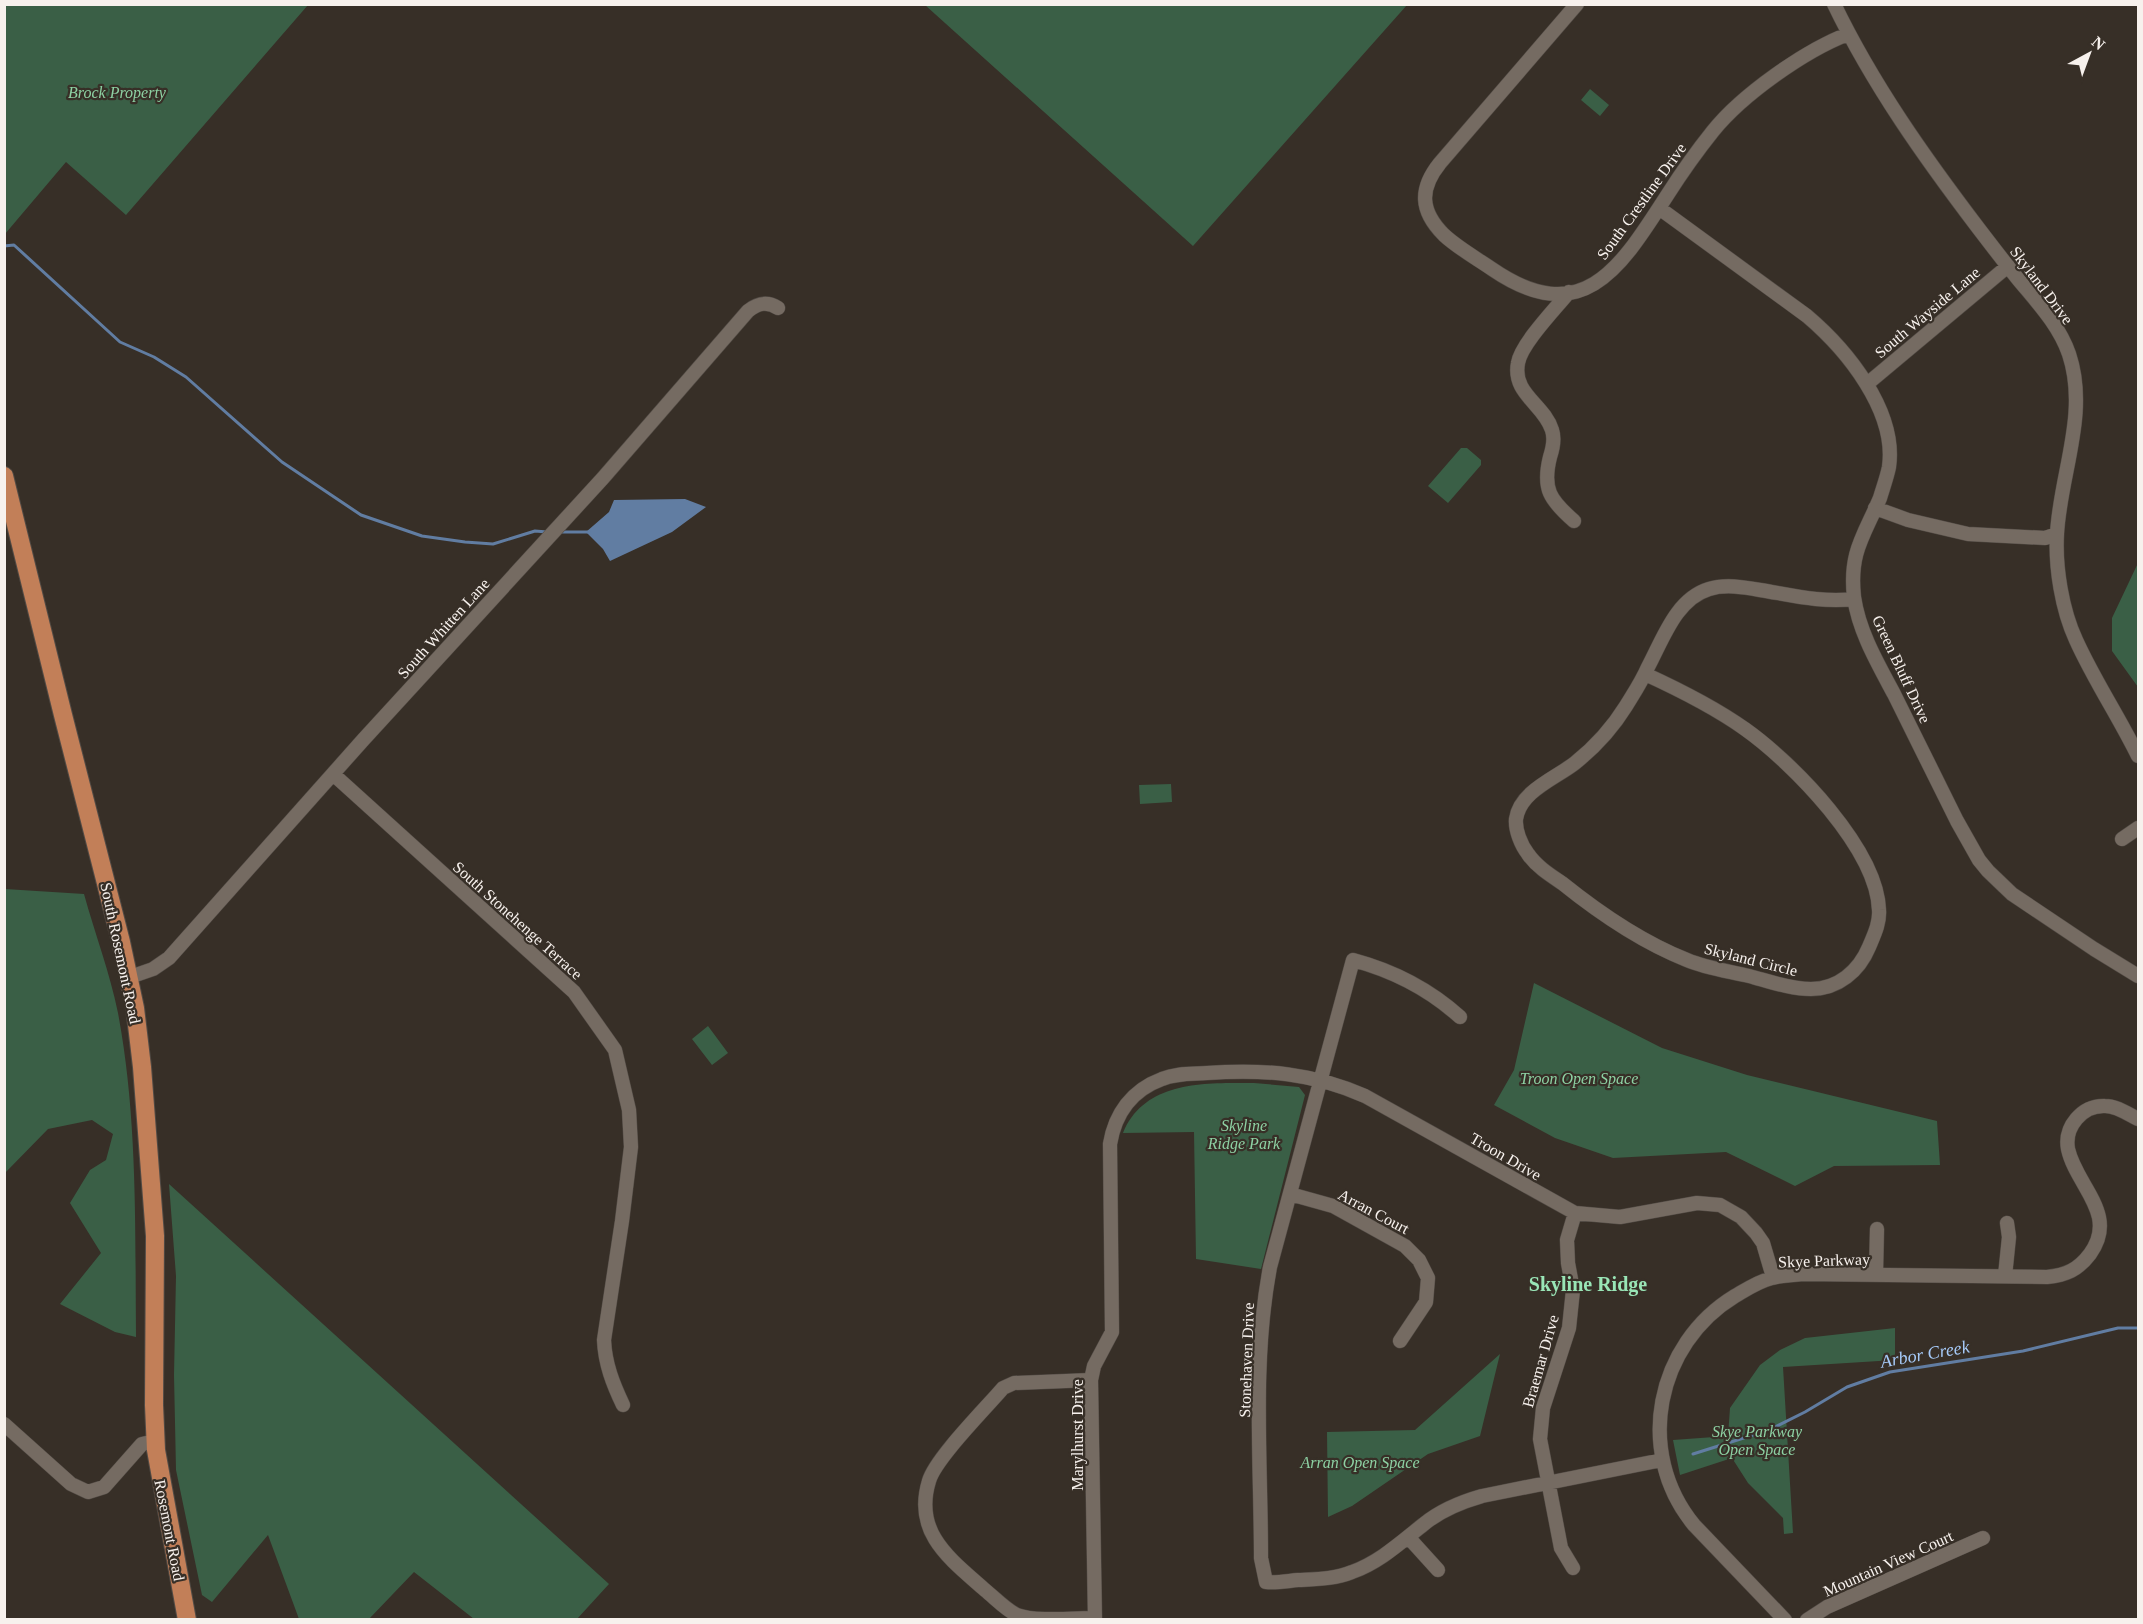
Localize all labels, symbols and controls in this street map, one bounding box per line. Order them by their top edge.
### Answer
north arrow [2059,24,2119,84]
text: N [2089,33,2109,54]
park label: Brock Property [68,84,167,102]
street label: South Crestline Drive [1594,140,1689,263]
street label: Skyland Drive [2006,243,2076,328]
street label: South Wayside Lane [1871,264,1984,362]
street label: South Whitten Lane [394,575,493,682]
street label: Green Bluff Drive [1869,613,1934,726]
street label: South Stonehenge Terrace [449,858,586,983]
street label: South Rosemont Road [97,881,144,1025]
street label: Skyland Circle [1702,940,1799,980]
park label: Troon Open Space [1520,1070,1638,1088]
park label: Skyline Ridge Park [1207,1117,1281,1153]
street label: Troon Drive [1467,1129,1544,1184]
street label: Arran Court [1335,1186,1413,1237]
street label: Skye Parkway [1778,1250,1870,1272]
district label: Skyline Ridge [1529,1273,1647,1296]
street label: Stonehaven Drive [1236,1302,1257,1418]
street label: Braemar Drive [1519,1313,1562,1409]
water label: Arbor Creek [1878,1336,1972,1372]
street label: Marylhurst Drive [1069,1379,1087,1491]
park label: Skye Parkway Open Space [1712,1423,1803,1459]
park label: Arran Open Space [1299,1454,1420,1472]
street label: Rosemont Road [151,1478,188,1582]
street label: Mountain View Court [1821,1527,1956,1600]

